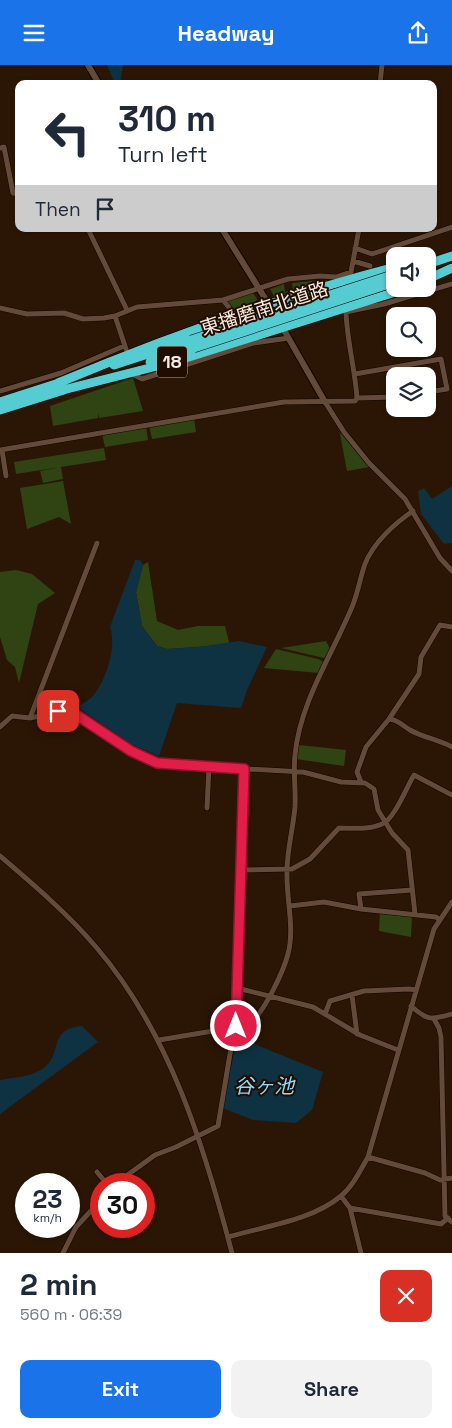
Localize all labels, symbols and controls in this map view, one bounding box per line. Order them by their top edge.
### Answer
icon: menu [20,19,48,47]
text: Headway [178,19,274,47]
icon: share [404,19,432,47]
text: 310 m [118,97,216,141]
icon: left [35,100,100,165]
text: Turn left [118,140,208,168]
icon: arrive [91,195,119,223]
text: Then [35,197,81,222]
map controls [386,247,436,417]
button: sound [386,247,436,297]
street label: 東播磨南北道路 [197,276,331,341]
button: search [386,307,436,357]
road number: 18 [157,347,187,377]
button: layers [386,367,436,417]
pin [37,690,79,732]
icon: arrive [44,697,72,725]
position arrow [209,999,261,1051]
water label: 谷ヶ池 [234,1073,296,1099]
speed limit sign: 30 [90,1173,155,1238]
text: 23 [32,1183,63,1215]
text: km/h [33,1210,62,1226]
text: 2 min [20,1265,98,1304]
button: close [380,1270,432,1322]
text: 560 m · 06:39 [20,1304,122,1325]
button: Exit [20,1360,221,1418]
button: Share [231,1360,432,1418]

